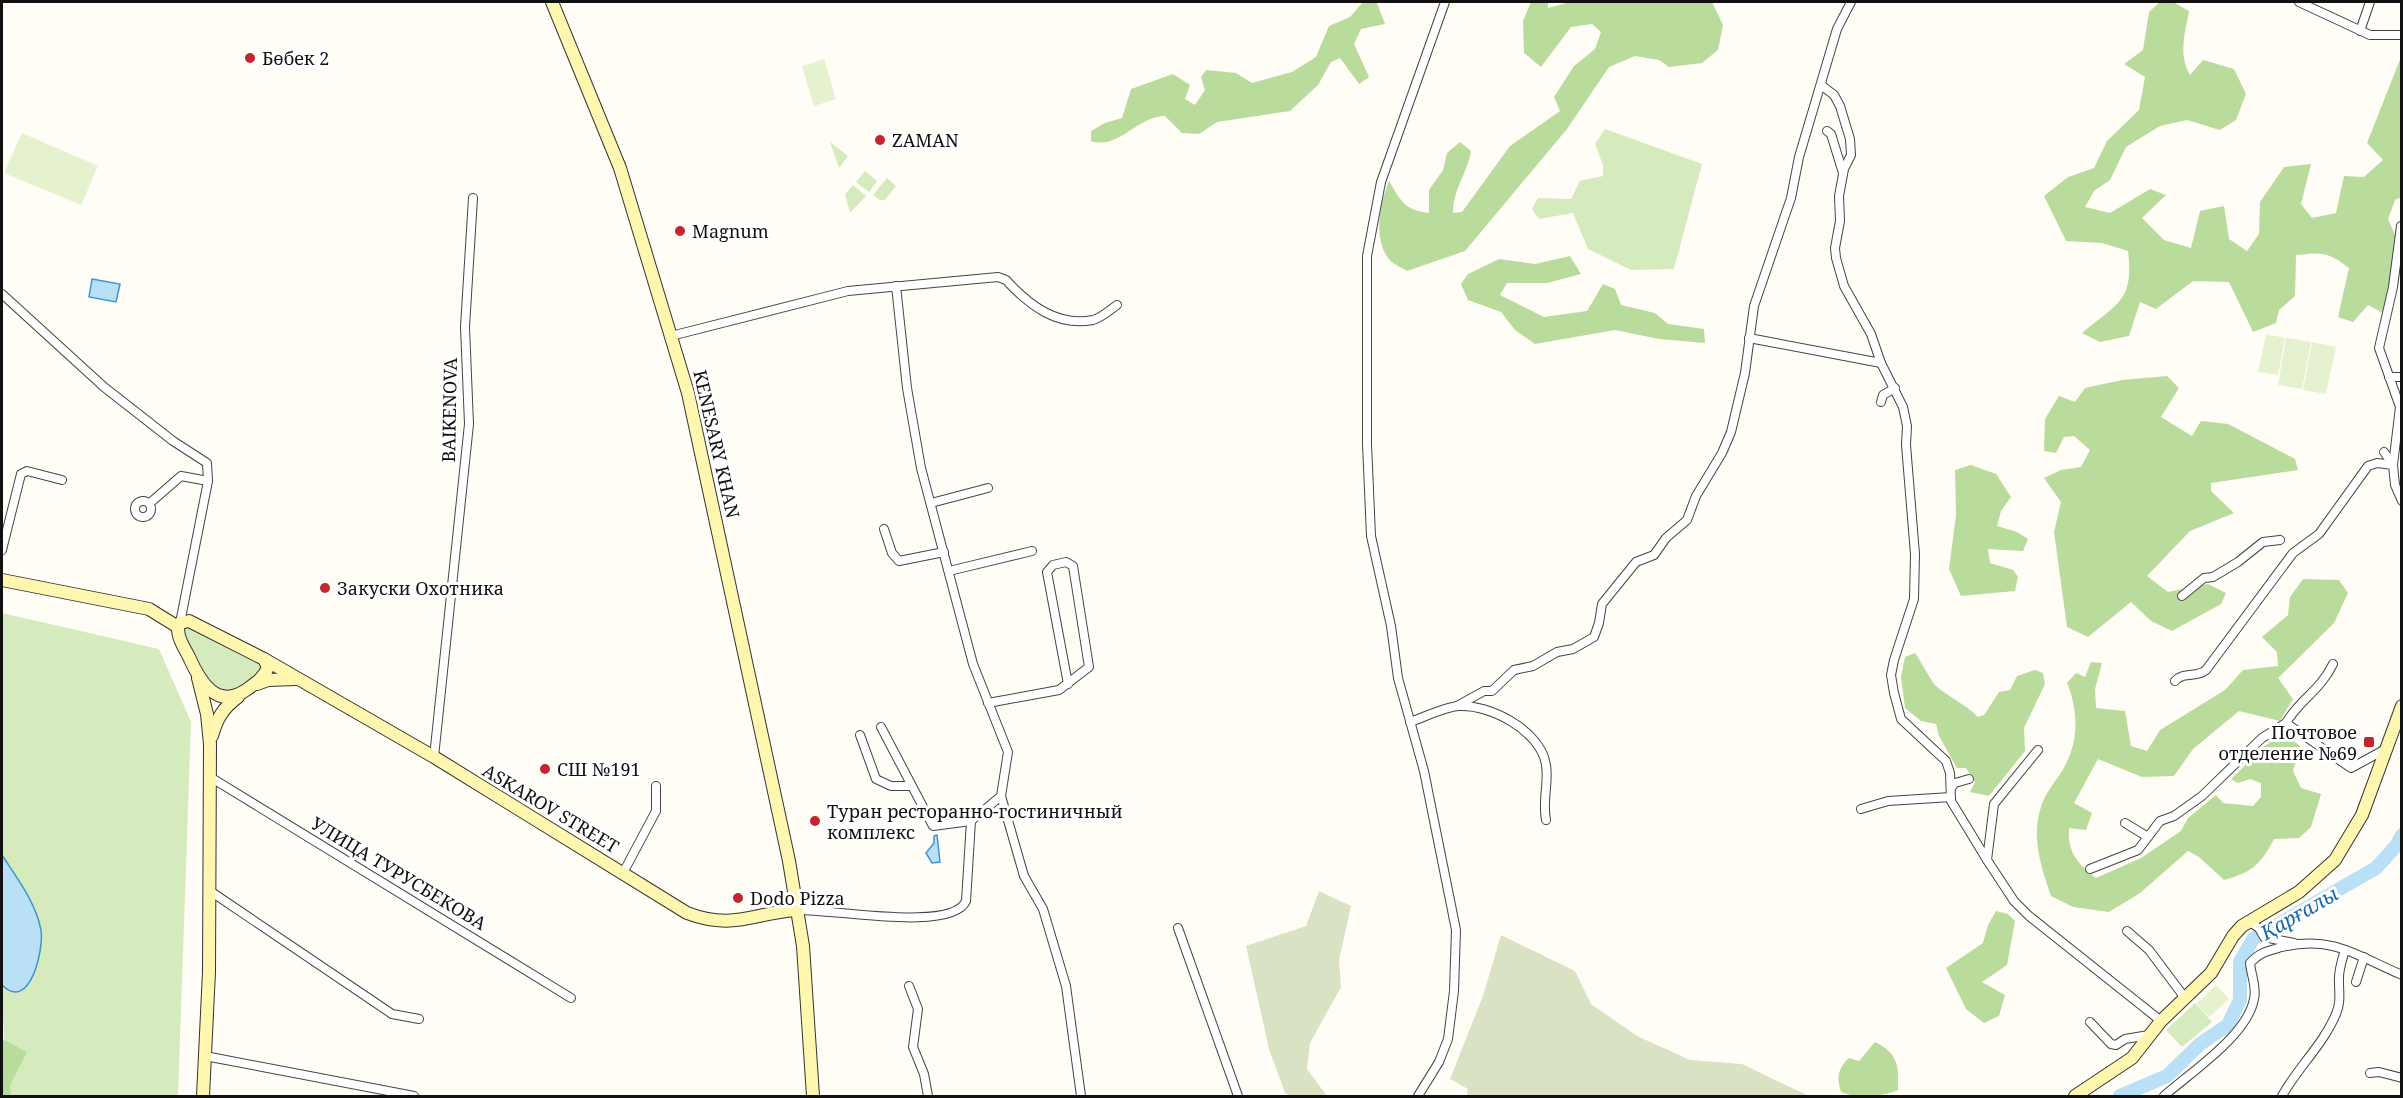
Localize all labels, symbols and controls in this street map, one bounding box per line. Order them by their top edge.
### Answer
place label: Бөбек 2 [262,46,329,70]
marker: Бөбек 2 [243,51,257,65]
place label: ZAMAN [892,128,959,152]
marker: ZAMAN [873,133,887,147]
place label: Magnum [692,219,769,243]
marker: Magnum [673,224,687,238]
street label: BAIKENOVA [436,357,462,463]
street label: KENESARY KHAN [688,368,746,521]
place label: Закуски Охотника [337,576,504,600]
marker: Закуски Охотника [318,581,332,595]
place label: Почтовое отделение №69 [2219,720,2357,765]
marker: Почтовое отделение №69 [2362,735,2376,749]
place label: СШ №191 [557,757,641,781]
street label: ASKAROV STREET [478,758,624,858]
marker: СШ №191 [538,762,552,776]
place label: Туран ресторанно-гостиничный комплекс [827,799,1123,844]
street label: УЛИЦА ТУРУСБЕКОВА [307,811,491,935]
marker: Туран ресторанно-гостиничный комплекс [808,814,822,828]
water label: Қарғалы [2254,880,2343,947]
place label: Dodo Pizza [750,886,845,910]
marker: Dodo Pizza [731,891,745,905]

